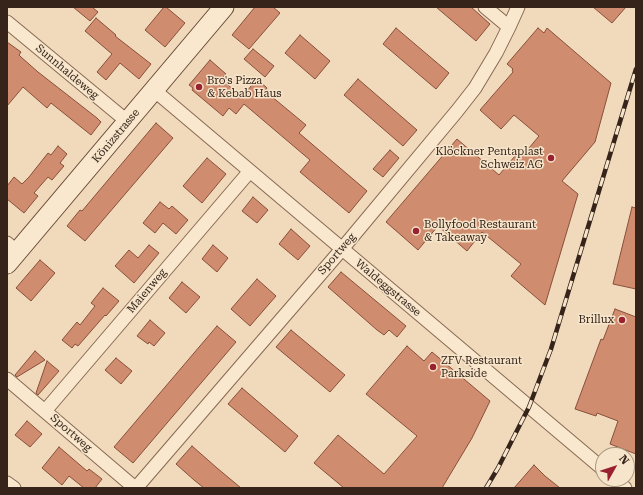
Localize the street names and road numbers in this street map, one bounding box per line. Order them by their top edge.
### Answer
street label: Sunnhaldeweg [33,42,101,102]
street label: Könizstrasse [90,106,142,166]
street label: Sportweg [315,230,359,278]
street label: Waldeggstrasse [352,257,424,319]
street label: Maienweg [125,266,169,316]
street label: Sportweg [47,411,95,455]

